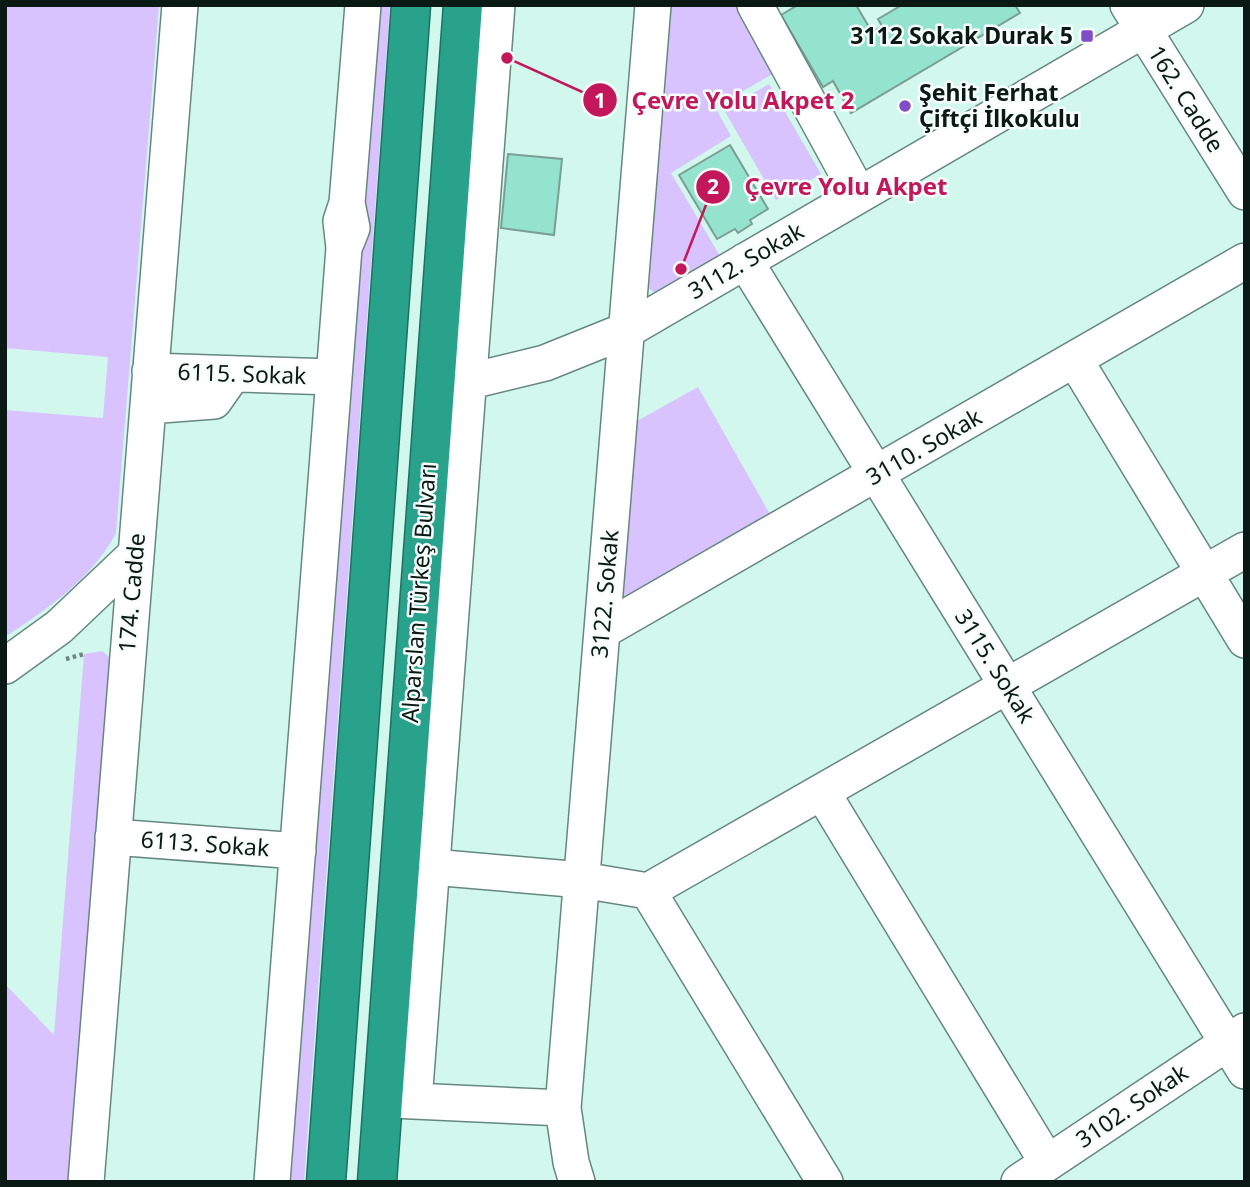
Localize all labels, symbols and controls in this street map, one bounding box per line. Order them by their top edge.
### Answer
place label: 3112 Sokak Durak 5 [850,19,1073,51]
marker: 3112 Sokak Durak 5 [1079,28,1095,44]
street label: 162. Cadde [1141,39,1232,158]
place label: Şehit Ferhat Çiftçi İlkokulu [919,76,1080,134]
callout: Çevre Yolu Akpet 2 [582,78,868,123]
text: Çevre Yolu Akpet 2 [632,83,854,116]
text: 1 [594,86,606,114]
marker: Şehit Ferhat Çiftçi İlkokulu [897,98,913,114]
callout: Çevre Yolu Akpet [695,164,961,209]
text: Çevre Yolu Akpet [745,169,948,202]
text: 2 [707,172,719,200]
street label: 3112. Sokak [682,214,810,306]
street label: 6115. Sokak [177,355,308,391]
street label: 3110. Sokak [860,400,988,492]
street label: Alparslan Türkeş Bulvarı [393,462,443,724]
street label: 3122. Sokak [582,528,626,659]
street label: 174. Cadde [110,532,152,654]
street label: 3115. Sokak [948,602,1044,729]
street label: 6113. Sokak [140,823,271,864]
street label: 3102. Sokak [1069,1056,1194,1154]

